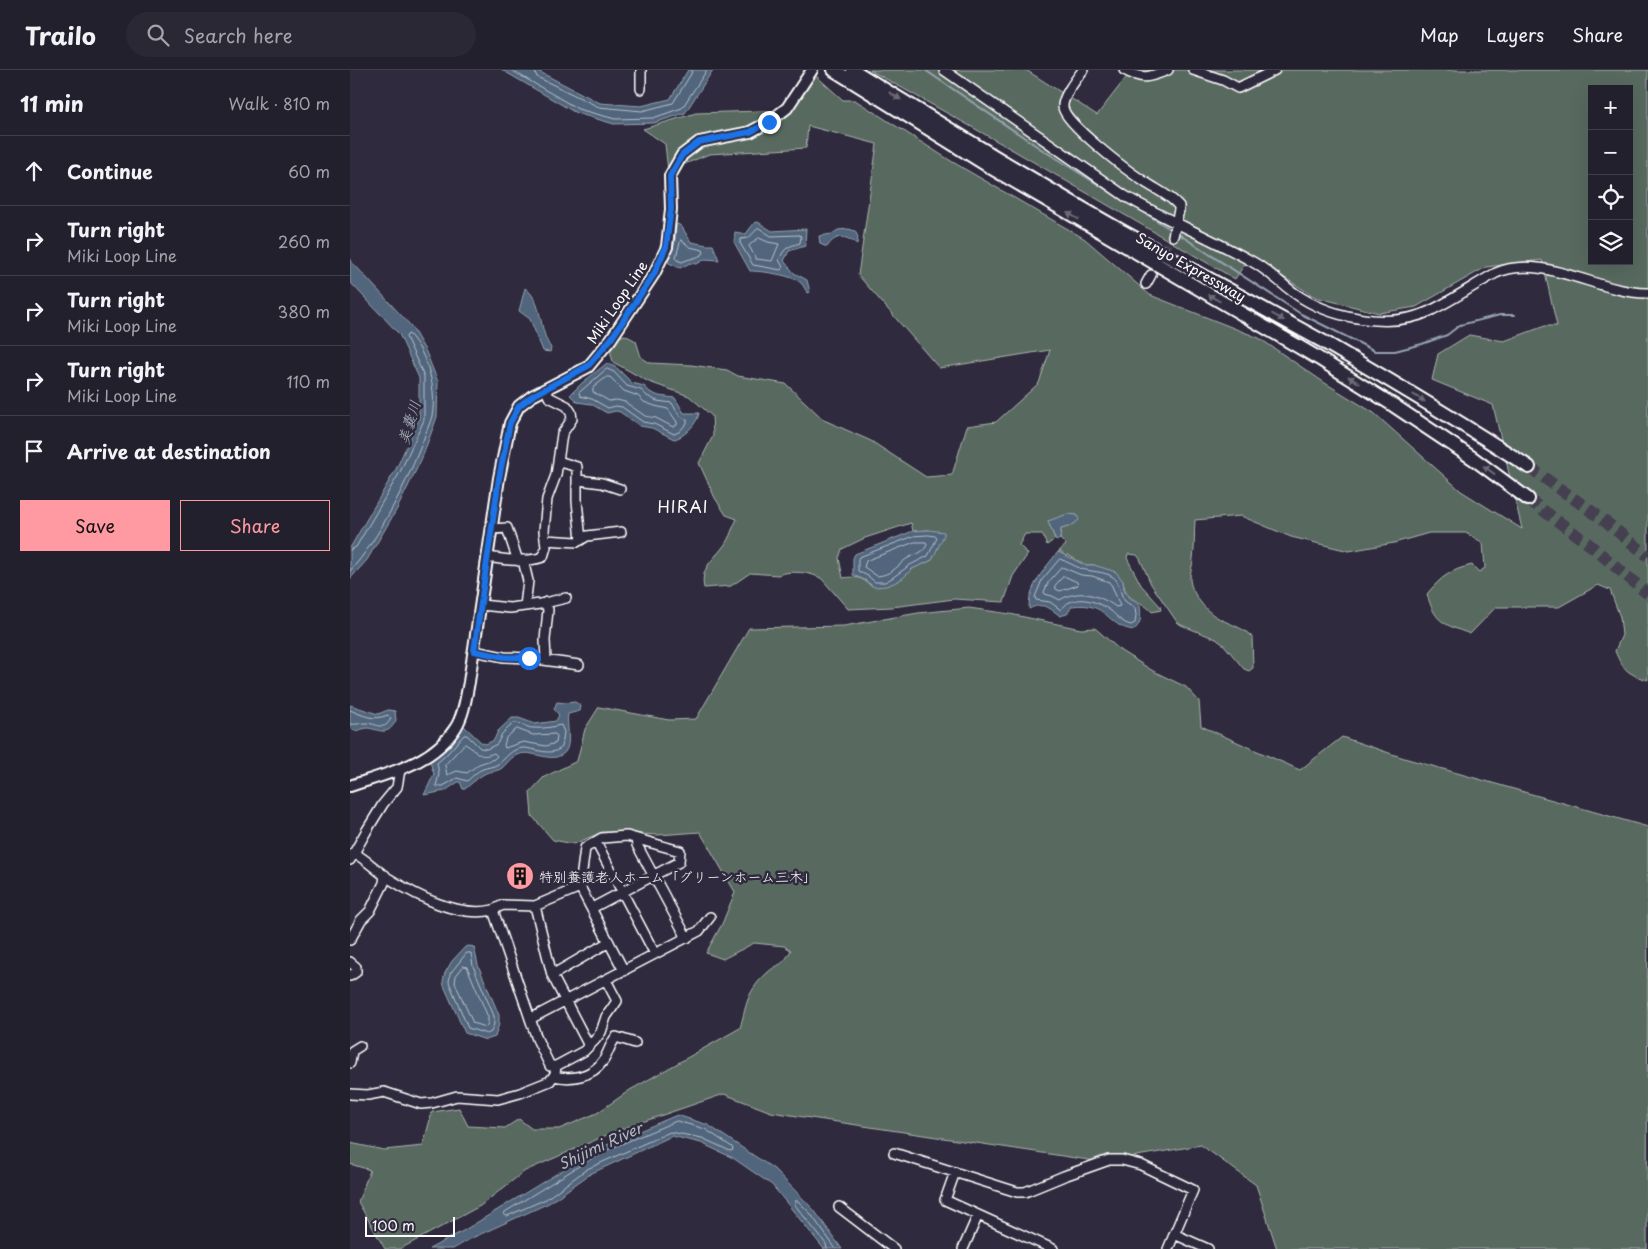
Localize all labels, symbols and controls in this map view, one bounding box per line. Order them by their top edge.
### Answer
search box [126,12,476,57]
text: Trailo [25,17,96,53]
icon: search [144,21,172,49]
text: Search here [184,21,292,49]
text: Map [1420,21,1459,48]
text: Layers [1487,21,1544,48]
text: Share [1572,21,1623,48]
map controls [1588,85,1633,265]
button: + [1588,85,1633,130]
text: 11 min [20,87,84,119]
text: Walk · 810 m [229,91,330,115]
one-way arrow [888,91,901,100]
route end [758,111,781,134]
button: − [1588,130,1633,175]
icon: ahead [20,157,48,185]
text: Continue [67,157,153,185]
text: 60 m [288,159,330,183]
button: locate [1588,175,1633,220]
one-way arrow [1067,211,1080,220]
text: Turn right [67,215,165,243]
button: layers [1588,220,1633,265]
icon: right [20,227,48,255]
street label: Sanyo Expressway [1132,227,1250,307]
text: 260 m [278,229,330,253]
text: Miki Loop Line [67,243,177,267]
street label: Miki Loop Line [581,256,653,348]
text: Turn right [67,285,165,313]
one-way arrow [1207,293,1220,302]
icon: right [20,297,48,325]
text: 380 m [278,299,330,323]
text: Miki Loop Line [67,313,177,337]
one-way arrow [1271,313,1285,321]
text: Turn right [67,355,165,383]
icon: right [20,367,48,395]
text: 110 m [287,369,330,393]
one-way arrow [1347,376,1360,385]
text: Miki Loop Line [67,383,177,407]
one-way arrow [1412,393,1425,402]
water label: 美嚢川 [390,397,426,447]
icon: arrive [20,437,48,465]
text: Arrive at destination [67,437,271,465]
one-way arrow [1482,465,1496,475]
district label: HIRAI [657,494,709,518]
button: Save [20,500,170,551]
button: Share [180,500,330,551]
route start [518,647,541,670]
building icon: 特別養護老人ホーム「グリーンホーム三木」 [505,861,535,891]
place label: 特別養護老人ホーム「グリーンホーム三木」 [539,866,817,887]
water label: Shijimi River [554,1115,648,1175]
scale bar [365,1214,455,1237]
text: 100 m [372,1215,415,1236]

